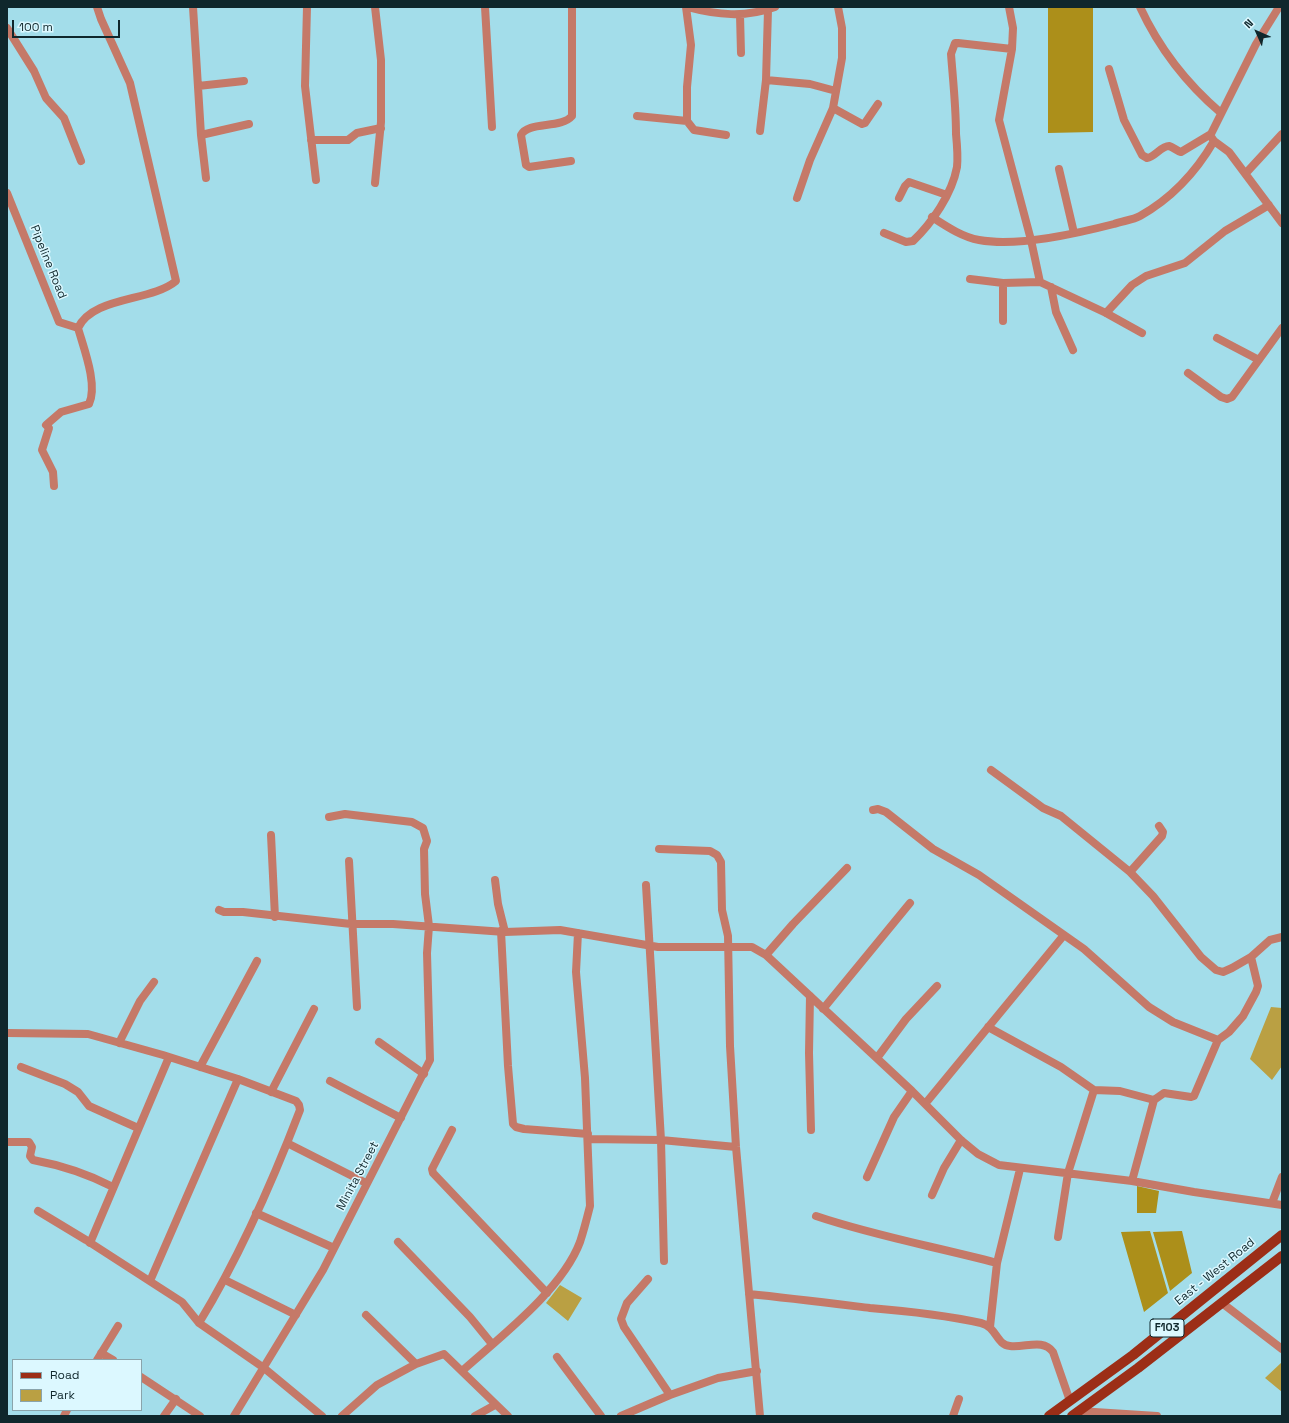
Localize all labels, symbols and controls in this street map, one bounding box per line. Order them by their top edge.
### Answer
scale bar [14,12,122,38]
north arrow [1237,12,1277,52]
text: N [1241,16,1256,31]
text: 100 m [19,19,53,35]
street label: Pipeline Road [27,223,69,301]
street label: Minita Street [334,1139,382,1213]
street label: East - West Road [1172,1235,1258,1309]
road number: F103 [1150,1319,1184,1337]
legend [12,1359,142,1411]
text: Road [50,1367,79,1383]
text: Park [50,1387,75,1403]

